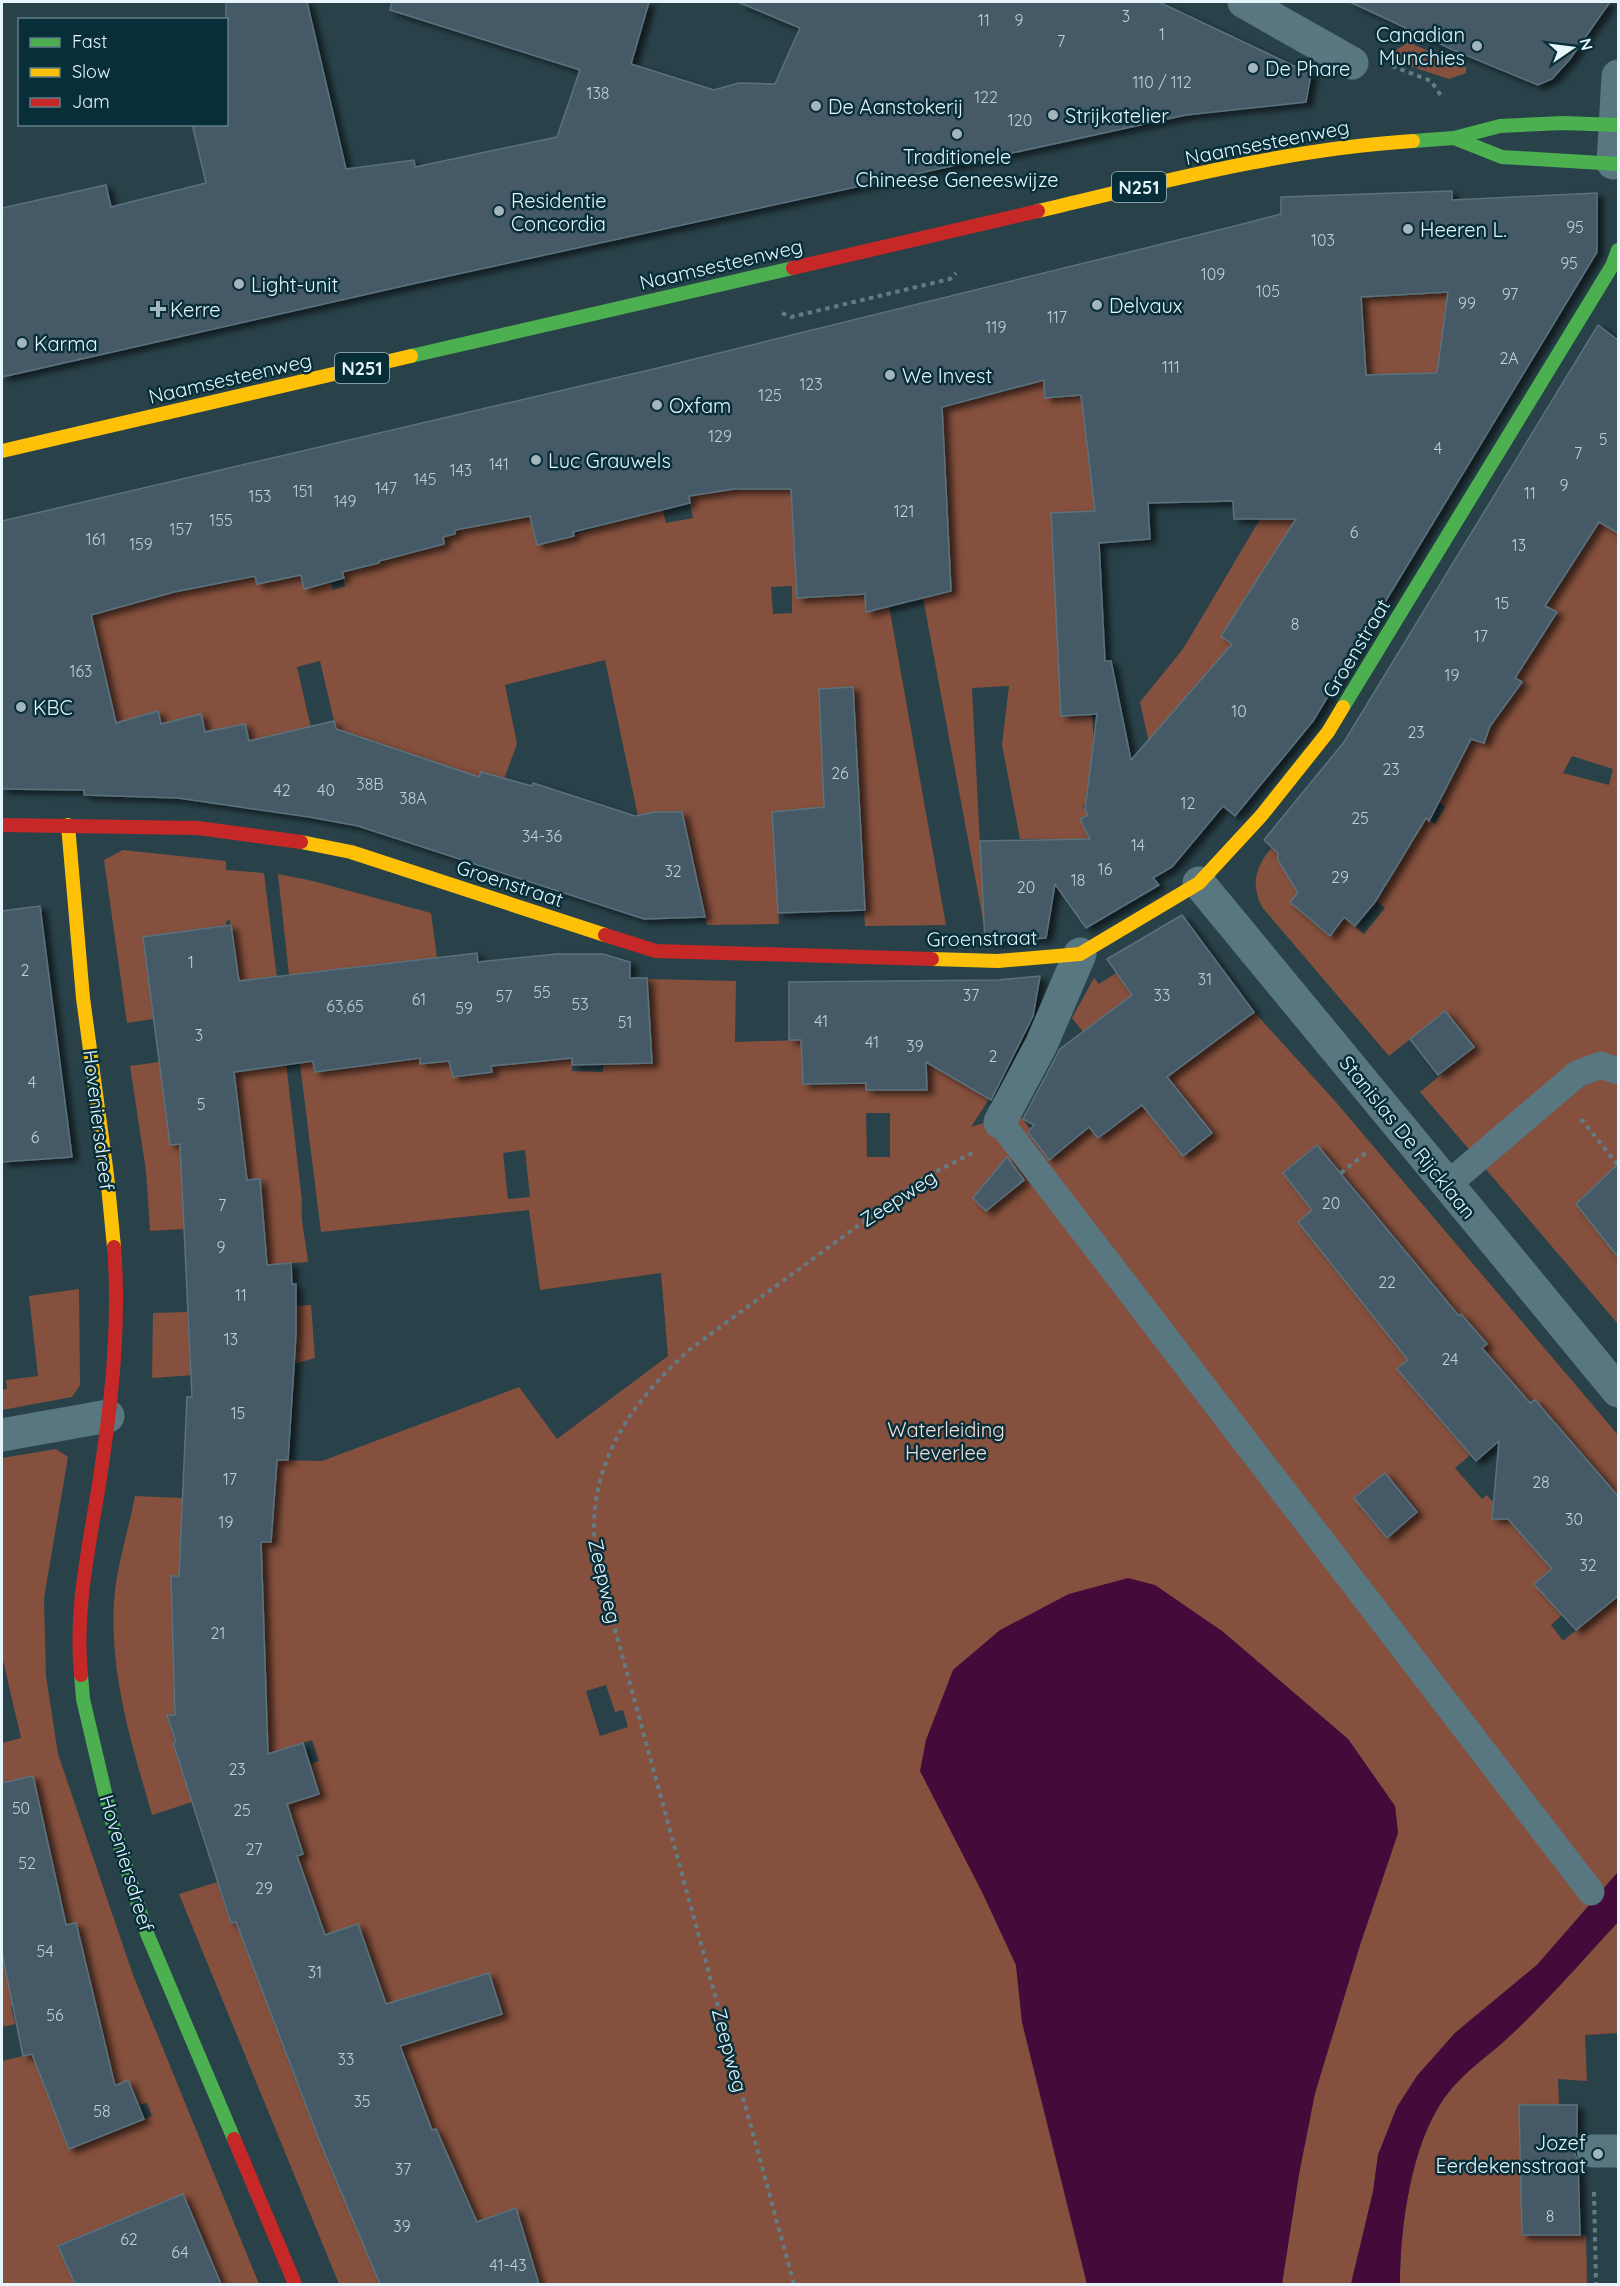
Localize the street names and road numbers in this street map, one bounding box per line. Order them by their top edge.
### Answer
street label: Naamsesteenweg [1183,114,1351,170]
road number: N251 [1112,172,1166,202]
street label: Naamsesteenweg [637,233,805,295]
street label: Naamsesteenweg [146,347,314,409]
road number: N251 [335,353,389,383]
street label: Groenstraat [1317,594,1395,702]
street label: Groenstraat [453,854,567,912]
street label: Groenstraat [926,925,1038,951]
street label: Hoveniersdreef [78,1048,120,1192]
street label: Stanislas De Rijcklaan [1334,1050,1482,1224]
street label: Zeepweg [855,1164,941,1232]
street label: Zeepweg [583,1536,627,1626]
street label: Hoveniersdreef [94,1792,160,1934]
street label: Zeepweg [707,2005,753,2095]

